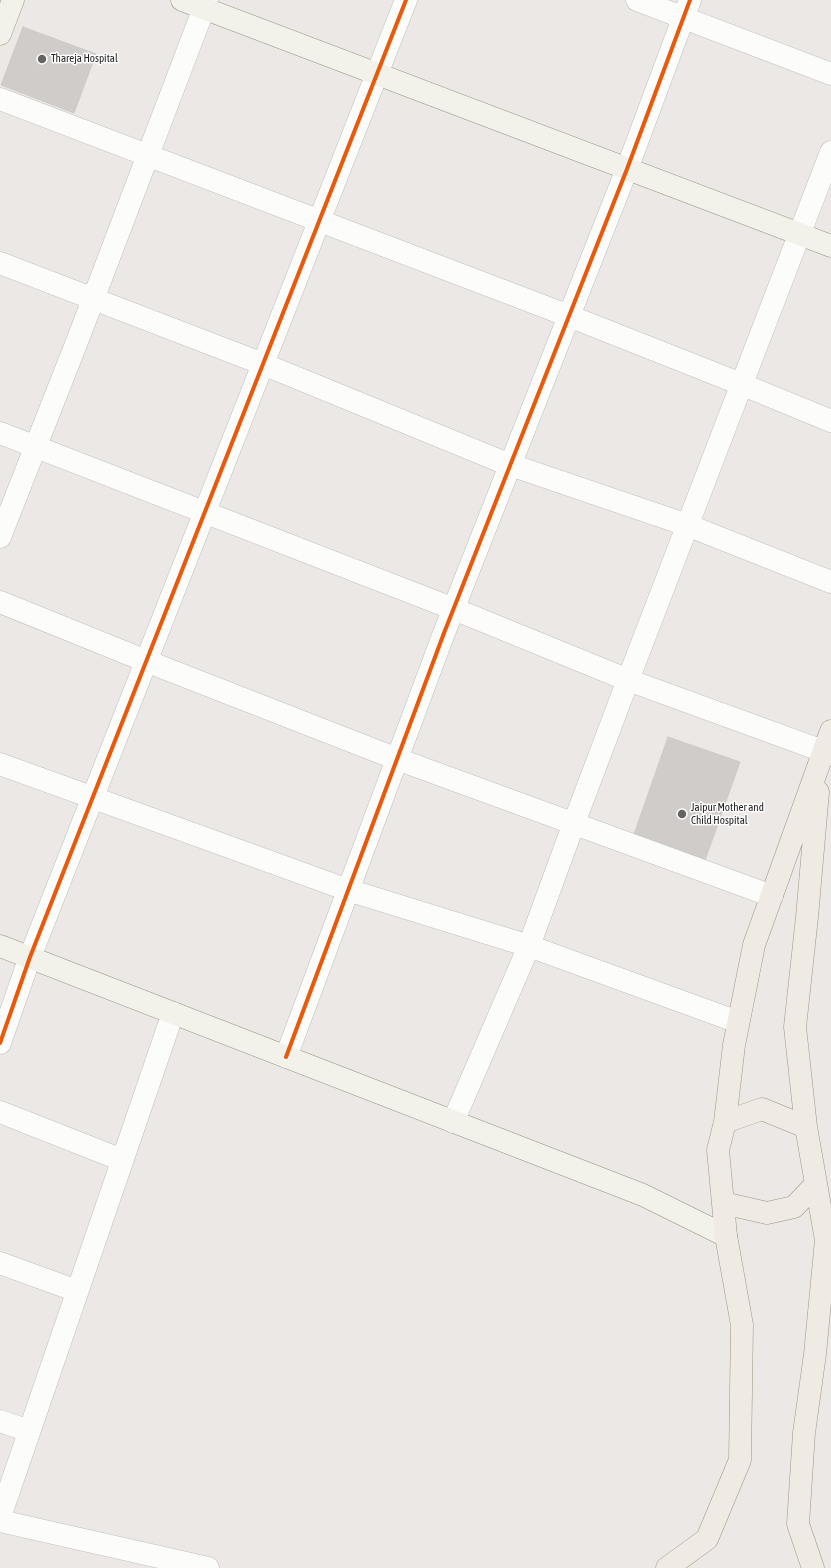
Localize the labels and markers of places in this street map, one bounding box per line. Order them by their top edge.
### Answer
place label: Thareja Hospital [51,52,118,66]
marker: Thareja Hospital [36,53,48,65]
place label: Jaipur Mother and Child Hospital [691,801,764,827]
marker: Jaipur Mother and Child Hospital [676,808,688,820]

